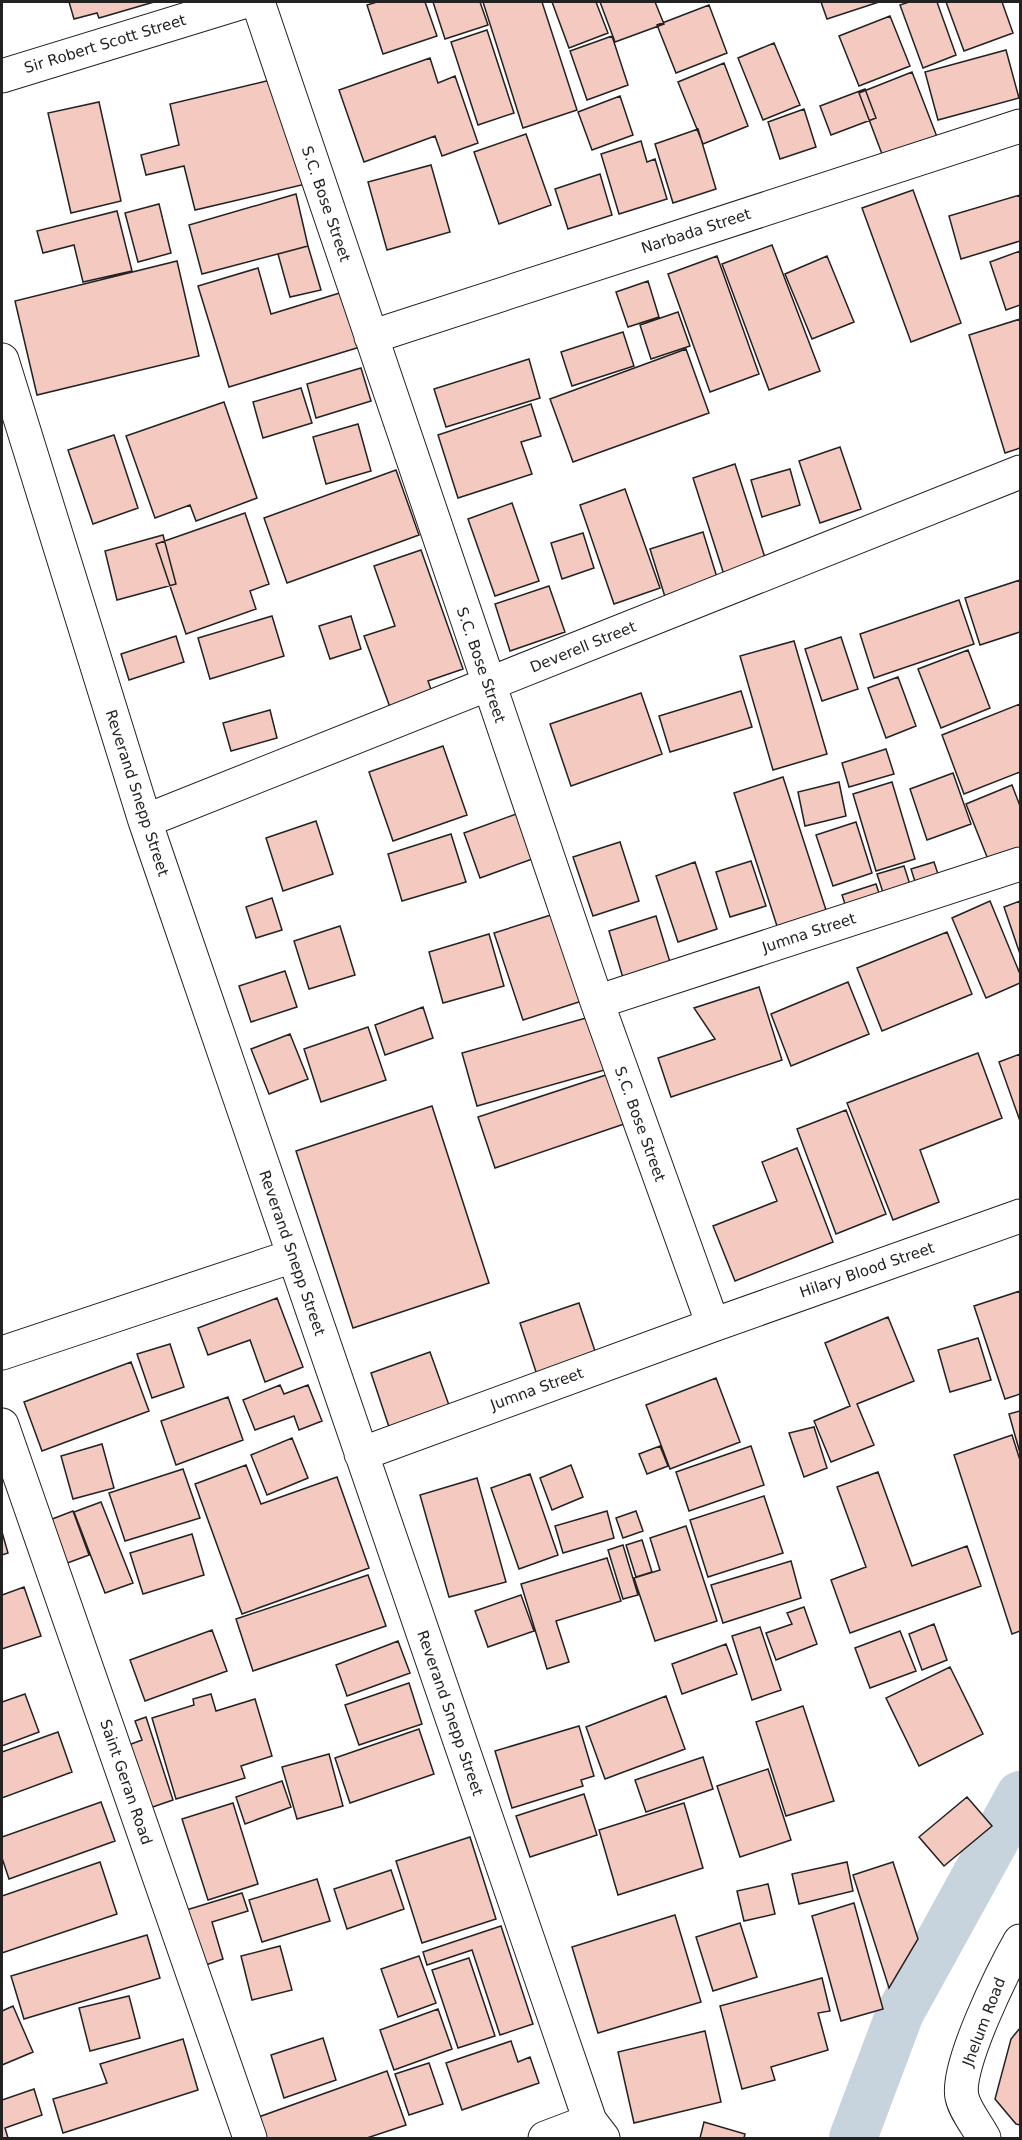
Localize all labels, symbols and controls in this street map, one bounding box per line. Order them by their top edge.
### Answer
street label: Sir Robert Scott Street [22,11,188,77]
street label: S.C. Bose Street [298,144,354,264]
street label: Narbada Street [639,205,753,257]
street label: S.C. Bose Street [453,605,509,725]
street label: Deverell Street [527,618,639,676]
street label: Reverand Snepp Street [102,708,172,879]
street label: Jumna Street [759,909,858,957]
street label: S.C. Bose Street [611,1064,669,1184]
street label: Reverand Snepp Street [255,1168,329,1338]
street label: Hilary Blood Street [797,1238,937,1302]
street label: Jumna Street [487,1364,586,1414]
street label: Reverand Snepp Street [413,1628,487,1798]
street label: Saint Geran Road [96,1717,156,1847]
street label: Jhelum Road [958,1975,1009,2070]

